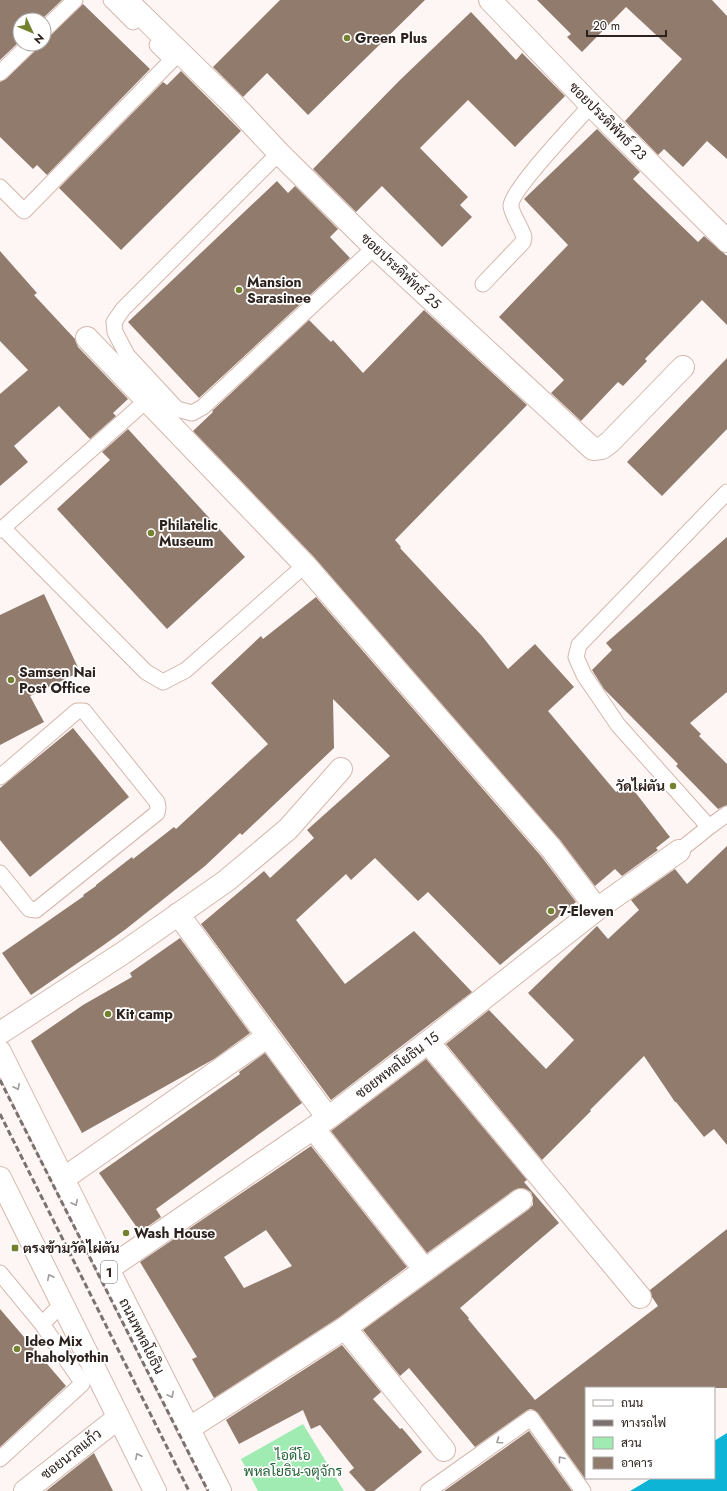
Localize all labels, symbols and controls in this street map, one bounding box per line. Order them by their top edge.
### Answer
north arrow [12,12,52,52]
scale bar [587,12,666,38]
text: 20 m [593,17,620,35]
place label: Green Plus [355,28,428,48]
text: N [30,30,48,48]
marker: Green Plus [342,33,352,43]
street label: ซอยประดิพัทธ์ 23 [564,77,652,165]
street label: ซอยประดิพัทธ์ 25 [356,228,446,314]
place label: Mansion Sarasinee [247,272,311,308]
marker: Mansion Sarasinee [234,285,244,295]
place label: Philatelic Museum [159,515,218,551]
marker: Philatelic Museum [146,528,156,538]
place label: Samsen Nai Post Office [19,662,96,698]
marker: Samsen Nai Post Office [6,675,16,685]
place label: วัดไผ่ตัน [616,776,665,796]
marker: วัดไผ่ตัน [668,781,678,791]
place label: 7-Eleven [559,901,614,921]
marker: 7-Eleven [546,906,556,916]
place label: Kit camp [116,1004,173,1024]
marker: Kit camp [103,1009,113,1019]
street label: ซอยพหลโยธิน 15 [351,1027,443,1103]
one-way arrow [12,1082,20,1090]
one-way arrow [70,1199,78,1206]
place label: Wash House [134,1223,215,1243]
marker: Wash House [121,1228,131,1238]
place label: ตรงข้ามวัดไผ่ตัน [23,1238,120,1258]
marker: ตรงข้ามวัดไผ่ตัน [10,1243,20,1253]
road number: 1 [101,1261,117,1283]
one-way arrow [47,1273,54,1281]
street label: ถนนพหลโยธิน [114,1295,170,1378]
place label: Ideo Mix Phaholyothin [25,1331,109,1367]
marker: Ideo Mix Phaholyothin [12,1344,22,1354]
legend [585,1387,715,1479]
one-way arrow [166,1390,174,1398]
text: ถนน [621,1394,644,1412]
text: ทางรถไฟ [621,1414,666,1432]
street label: ซอยนวลแก้ว [36,1424,106,1484]
text: สวน [621,1434,642,1452]
one-way arrow [496,1436,503,1444]
park label: ไอดีโอ พหลโยธิน-จตุจักร [244,1445,343,1481]
one-way arrow [135,1453,143,1460]
text: อาคาร [621,1454,653,1472]
one-way arrow [558,1457,565,1464]

